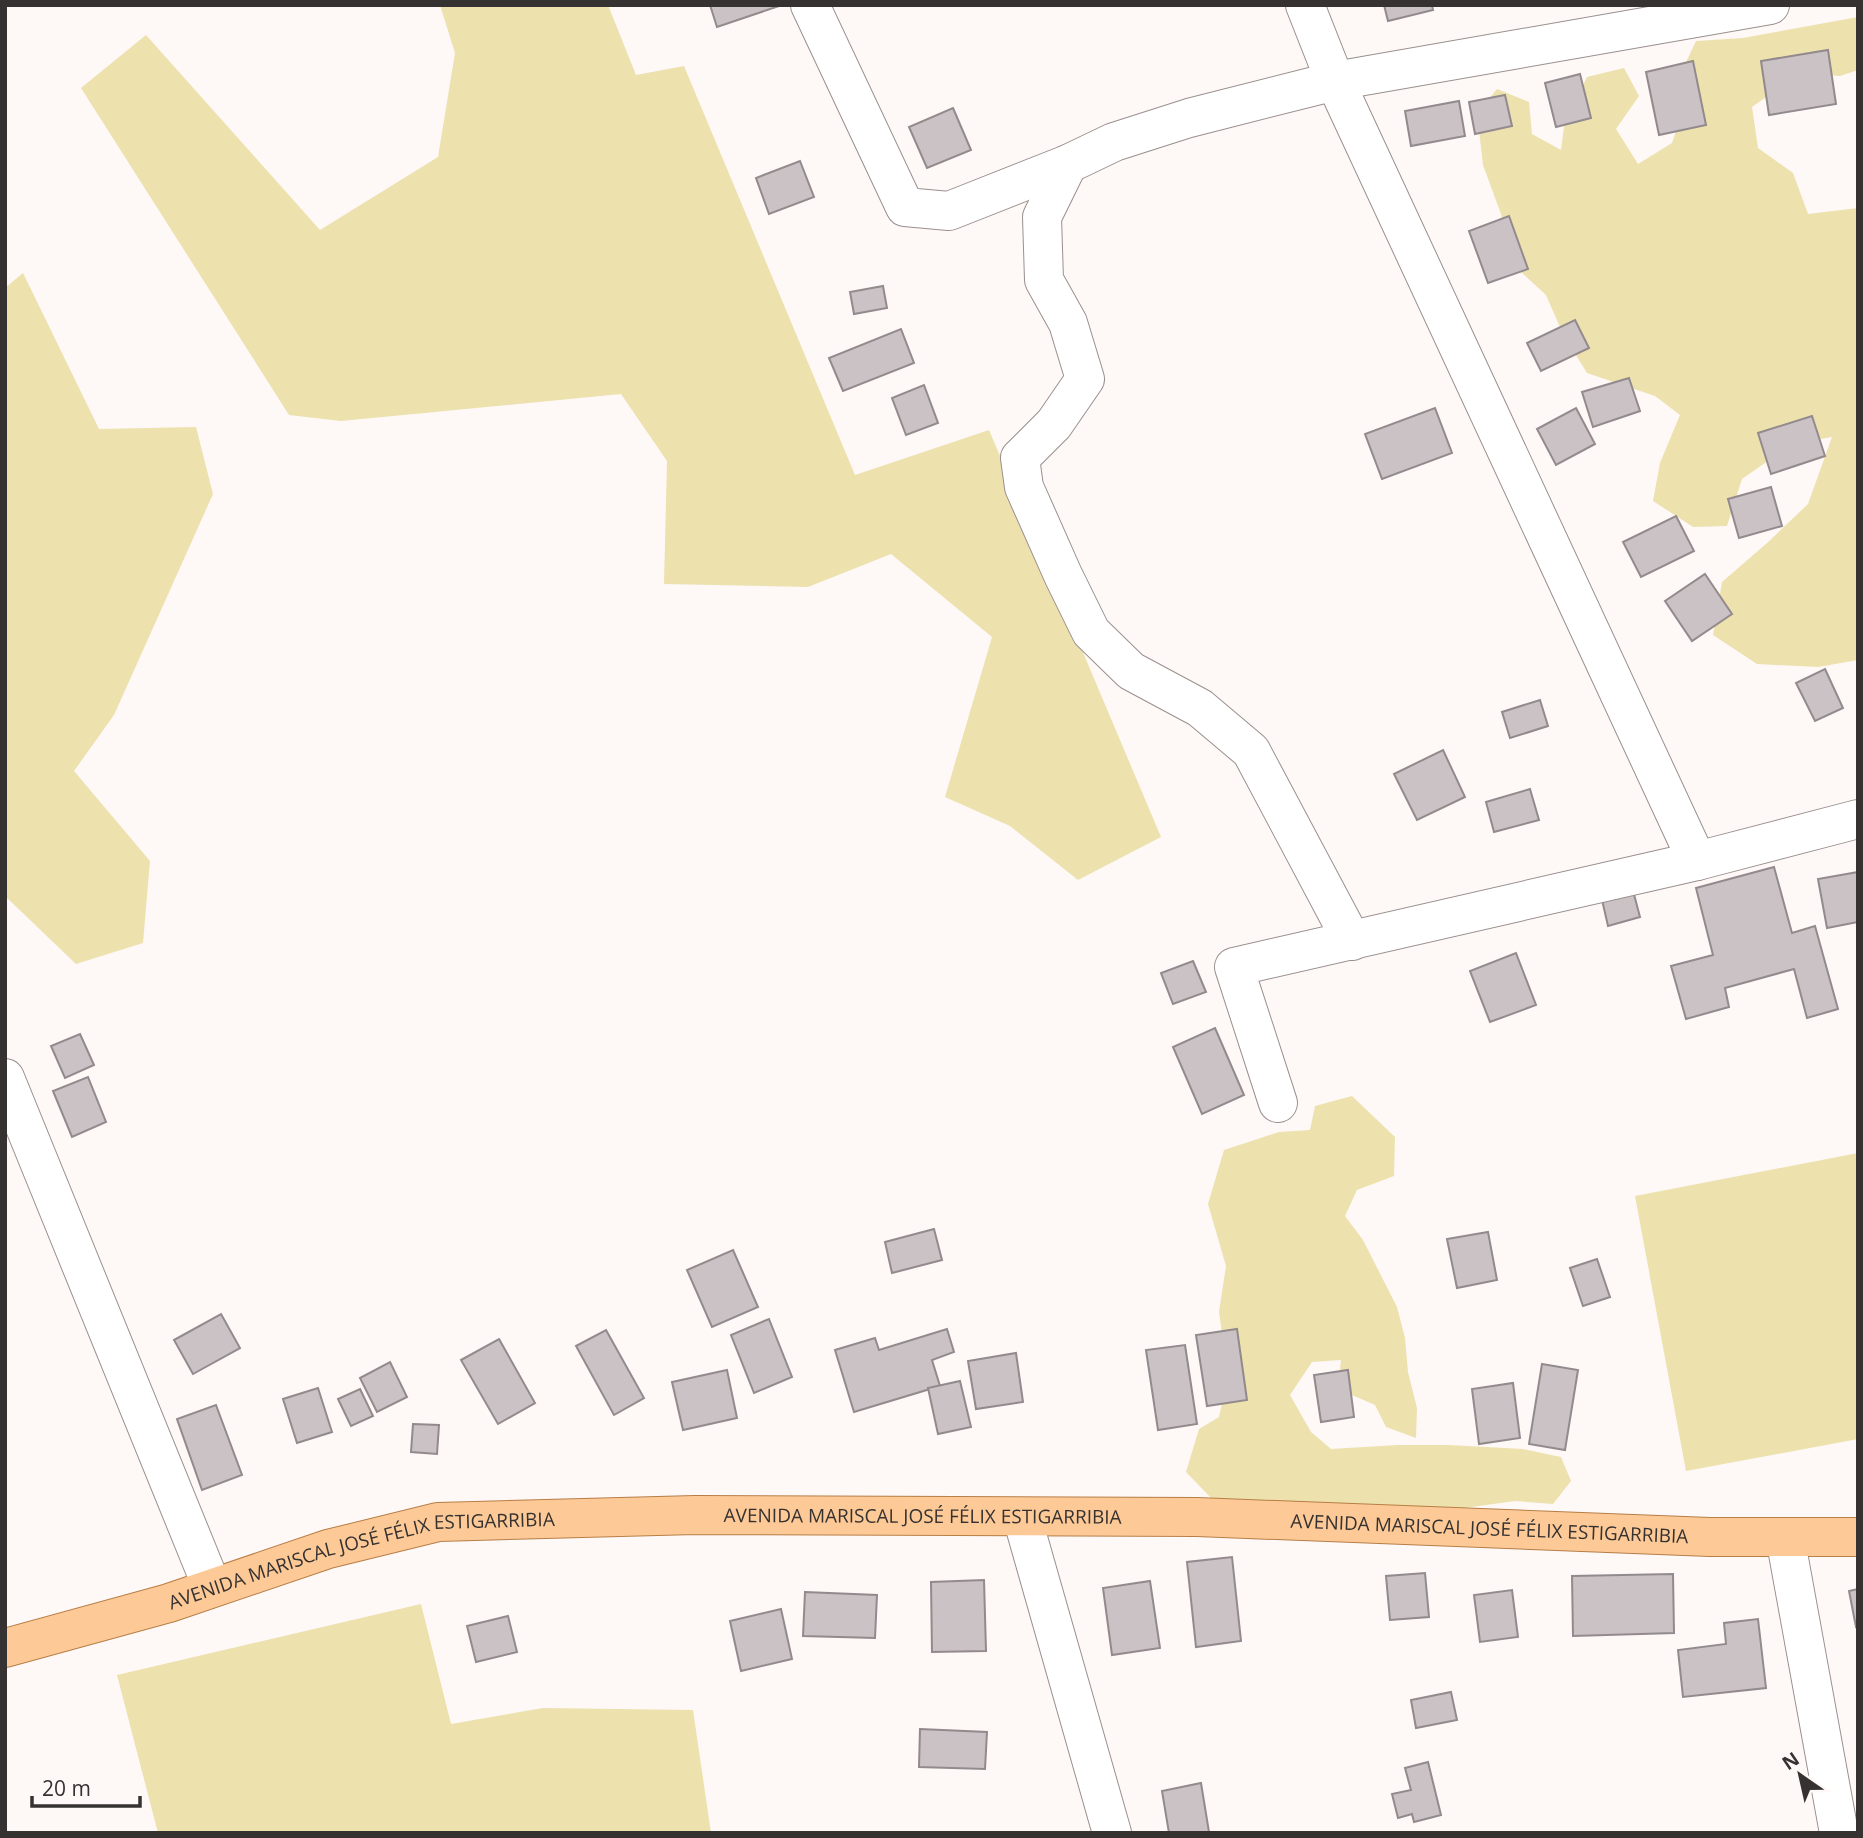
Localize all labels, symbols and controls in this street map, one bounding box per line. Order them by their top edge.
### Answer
street label: AVENIDA MARISCAL JOSÉ FÉLIX ESTIGARRIBIA [724,1502,1122,1530]
street label: AVENIDA MARISCAL JOSÉ FÉLIX ESTIGARRIBIA [165,1506,555,1615]
street label: AVENIDA MARISCAL JOSÉ FÉLIX ESTIGARRIBIA [1290,1508,1689,1549]
north arrow [1765,1740,1835,1810]
text: N [1777,1746,1804,1776]
scale bar [32,1764,140,1808]
text: 20 m [42,1774,91,1802]

